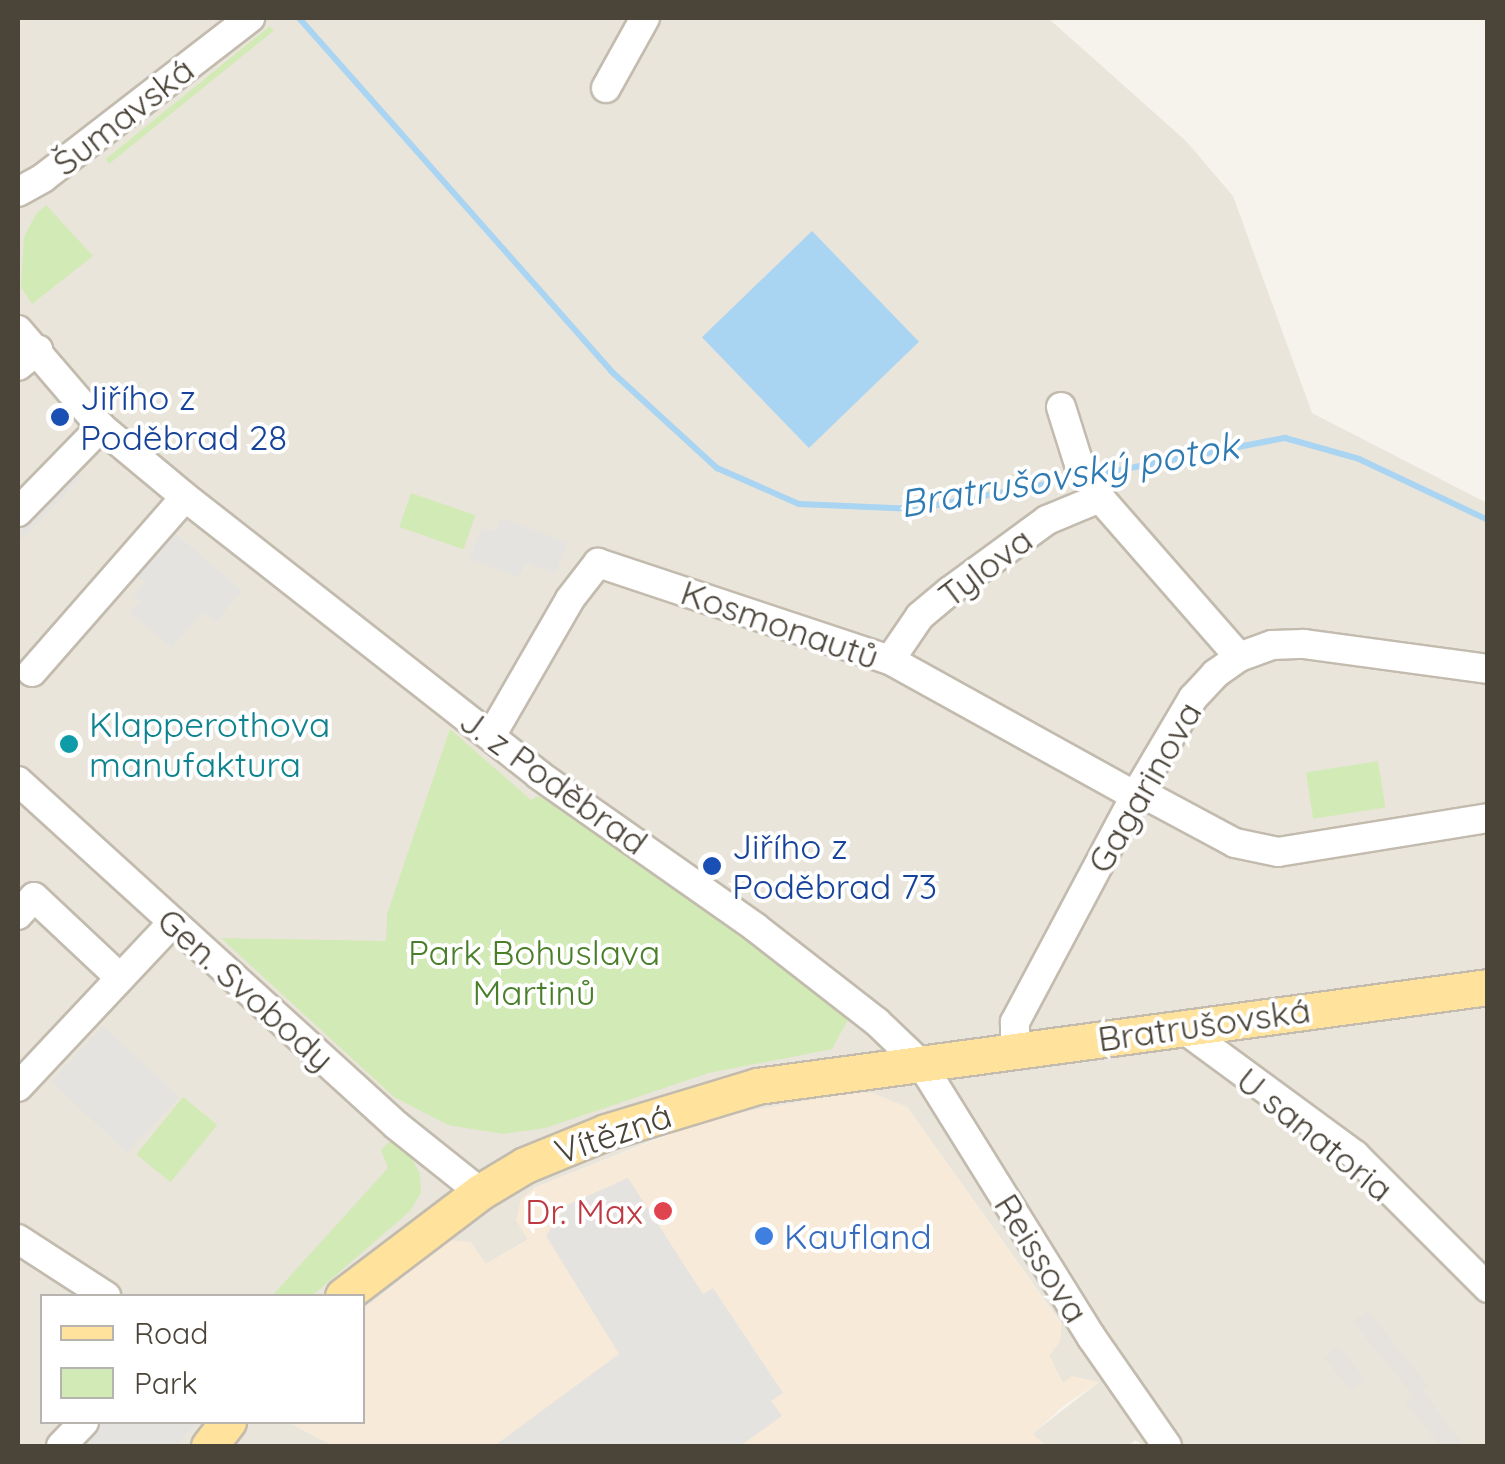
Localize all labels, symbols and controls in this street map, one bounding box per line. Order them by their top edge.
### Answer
street label: Šumavská [44,48,202,184]
place label: Jiřího z Poděbrad 28 [80,376,287,458]
marker: Jiřího z Poděbrad 28 [49,406,71,428]
water label: Bratrušovský potok [896,423,1242,527]
street label: Tylova [930,518,1040,616]
street label: Kosmonautů [676,571,884,677]
street label: Gagarinova [1078,694,1210,880]
street label: J. z Poděbrad [452,699,656,863]
place label: Klapperothova manufaktura [89,703,330,785]
marker: Klapperothova manufaktura [58,733,80,755]
place label: Jiřího z Poděbrad 73 [732,825,937,907]
marker: Jiřího z Poděbrad 73 [701,855,723,877]
street label: Gen. Svobody [149,899,343,1079]
park label: Park Bohuslava Martinů [408,931,660,1013]
street label: Bratrušovská [1095,988,1313,1060]
street label: U sanatoria [1228,1058,1402,1210]
street label: Vítězná [549,1094,677,1172]
street label: Reissova [986,1186,1098,1330]
place label: Dr. Max [525,1190,643,1232]
marker: Dr. Max [652,1200,674,1222]
place label: Kaufland [784,1215,932,1257]
marker: Kaufland [753,1225,775,1247]
legend [40,1294,365,1424]
text: Road [134,1314,208,1352]
text: Park [134,1364,198,1402]

